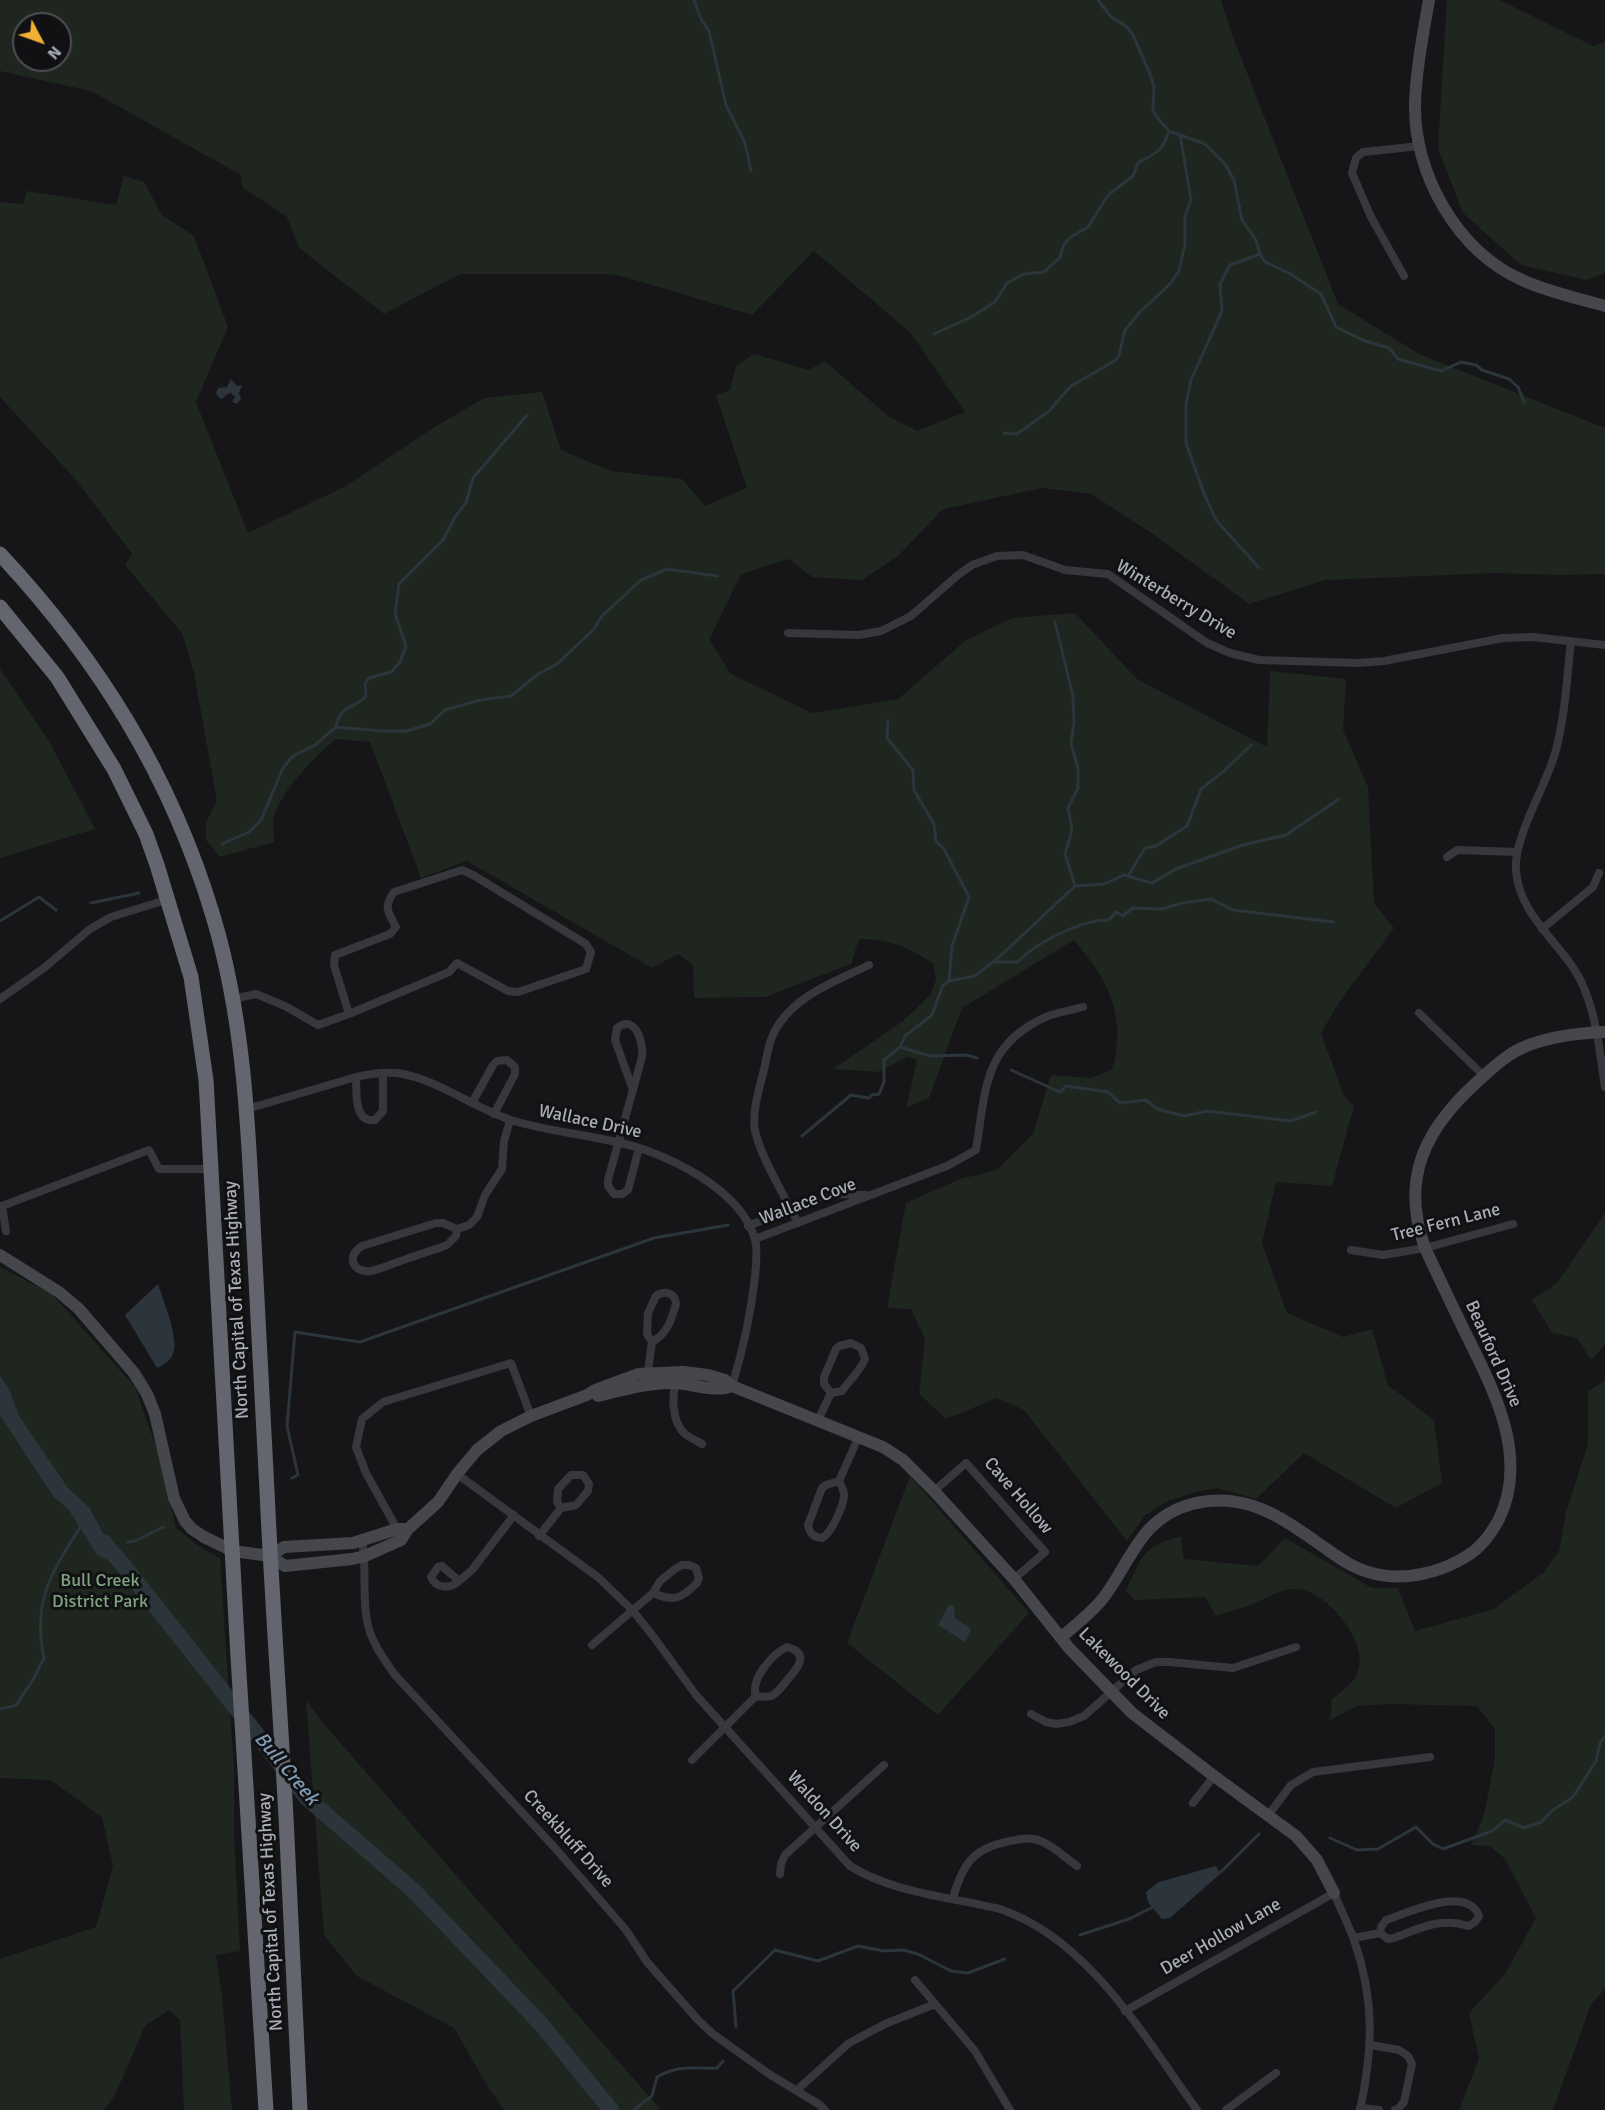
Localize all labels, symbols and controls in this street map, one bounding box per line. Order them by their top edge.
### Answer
north arrow [12,12,72,72]
text: N [43,42,65,63]
street label: Winterberry Drive [1112,556,1240,644]
street label: Wallace Drive [536,1101,644,1143]
street label: Wallace Cove [757,1174,859,1230]
street label: North Capital of Texas Highway [220,1180,254,1420]
street label: Tree Fern Lane [1389,1199,1503,1247]
street label: Beauford Drive [1460,1297,1526,1411]
street label: Cave Hollow [979,1453,1057,1539]
park label: Bull Creek District Park [52,1570,148,1612]
street label: Lakewood Drive [1074,1624,1174,1724]
water label: Bull Creek [248,1728,324,1810]
street label: Waldon Drive [782,1767,866,1857]
street label: Creekbluff Drive [518,1786,618,1892]
street label: North Capital of Texas Highway [254,1792,288,2032]
street label: Deer Hollow Lane [1157,1894,1285,1980]

